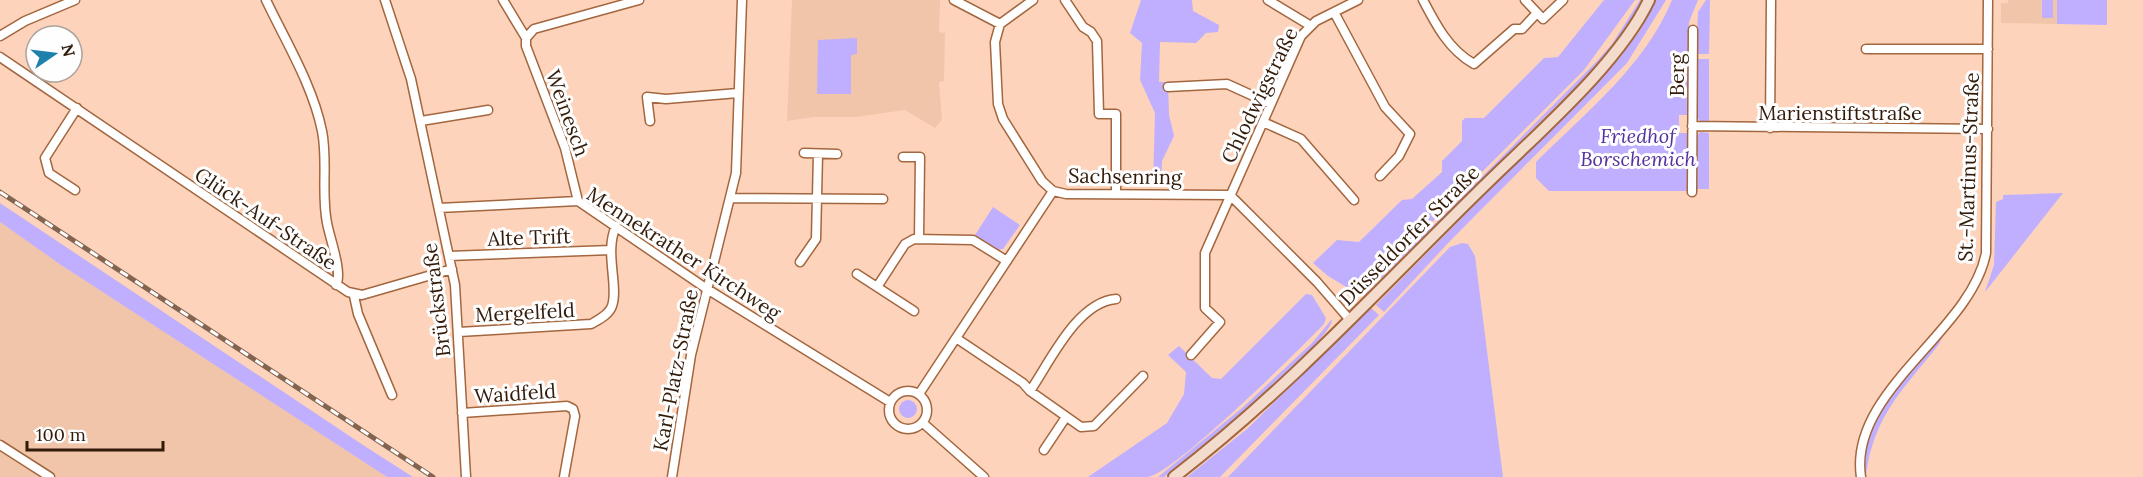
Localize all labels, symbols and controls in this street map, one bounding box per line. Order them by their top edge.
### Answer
street label: Chlodwigstraße [1215,23,1303,167]
north arrow [24,24,84,84]
text: N [57,42,80,59]
street label: Berg [1664,53,1689,96]
street label: Weinesch [541,66,595,160]
street label: St.-Martinus-Straße [1952,72,1984,262]
street label: Marienstiftstraße [1758,100,1922,125]
park label: Friedhof Borschemich [1580,123,1696,171]
street label: Düsseldorfer Straße [1334,160,1484,310]
street label: Glück-Auf-Straße [190,161,342,275]
street label: Sachsenring [1068,163,1183,190]
street label: Mennekrather Kirchweg [582,181,786,326]
street label: Alte Trift [486,223,571,251]
street label: Brückstraße [417,241,455,358]
street label: Karl-Platz-Straße [647,287,703,453]
street label: Mergelfeld [475,297,576,327]
street label: Waidfeld [473,378,557,408]
scale bar [27,414,164,452]
text: 100 m [36,423,86,446]

